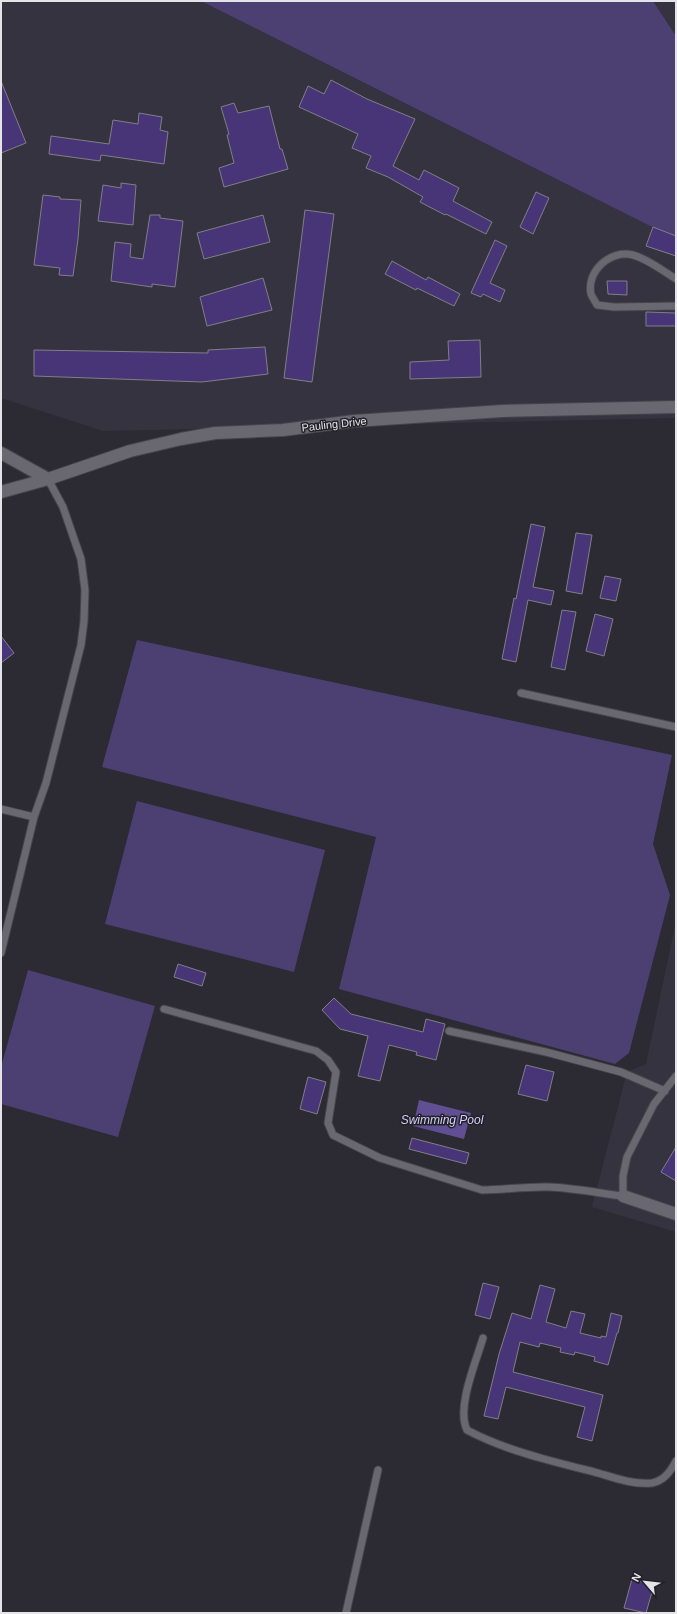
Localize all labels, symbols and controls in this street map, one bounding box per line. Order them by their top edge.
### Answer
street label: Pauling Drive [301,415,367,433]
water label: Swimming Pool [401,1113,484,1127]
north arrow [625,1562,665,1602]
text: N [629,1571,643,1584]

